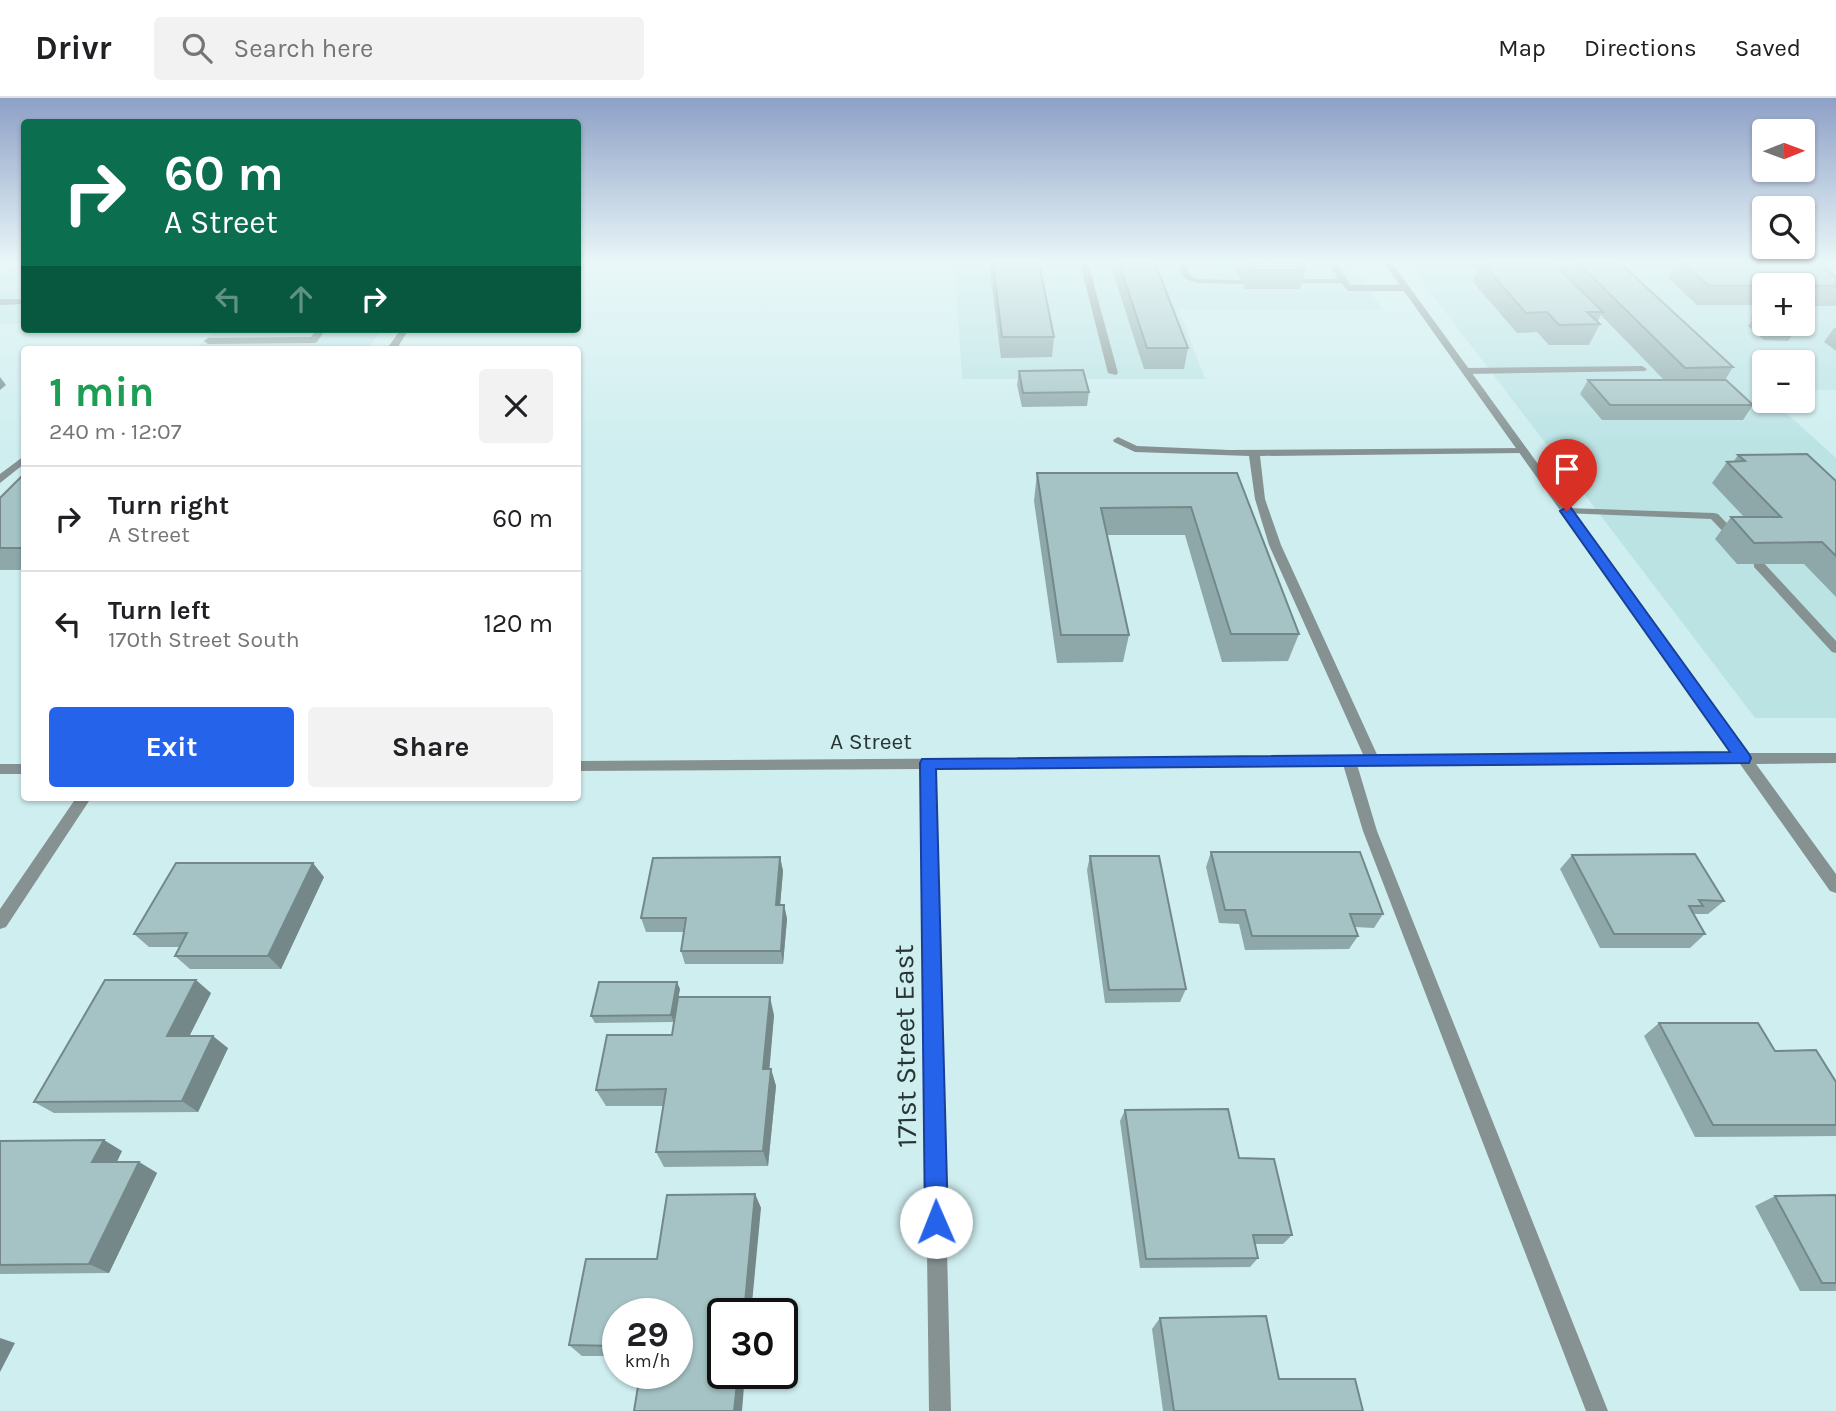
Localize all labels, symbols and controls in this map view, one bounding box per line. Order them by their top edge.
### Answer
search box [154,17,644,80]
text: Drivr [35,29,112,67]
icon: search [178,29,216,67]
text: Search here [234,33,373,64]
text: Map [1498,34,1546,62]
text: Directions [1584,34,1697,62]
text: Saved [1735,34,1801,62]
north arrow [1752,119,1815,182]
map controls [1752,119,1815,413]
text: 60 m [164,145,284,202]
icon: right [49,147,140,238]
button: search [1752,196,1815,259]
text: A Street [164,204,278,241]
button: + [1752,273,1815,336]
icon: left [209,280,247,318]
icon: ahead [282,280,320,318]
icon: right [355,280,393,318]
button: − [1752,350,1815,413]
text: 1 min [49,367,154,417]
button: close [479,369,553,443]
text: 240 m · 12:07 [49,418,182,445]
pin [1537,439,1597,511]
icon: arrive [1548,450,1586,488]
text: Turn right [108,490,229,521]
icon: right [49,500,87,538]
text: 60 m [492,503,553,534]
text: A Street [108,521,190,548]
text: Turn left [108,595,210,626]
icon: left [49,605,87,643]
text: 120 m [483,608,553,639]
text: 170th Street South [108,626,300,653]
button: Exit [49,707,294,787]
button: Share [308,707,553,787]
street label: A Street [830,728,912,755]
street label: 171st Street East [887,944,923,1148]
position arrow [899,1185,973,1259]
speed limit sign: 30 [707,1298,798,1389]
text: 29 [626,1314,669,1355]
text: km/h [625,1350,670,1372]

